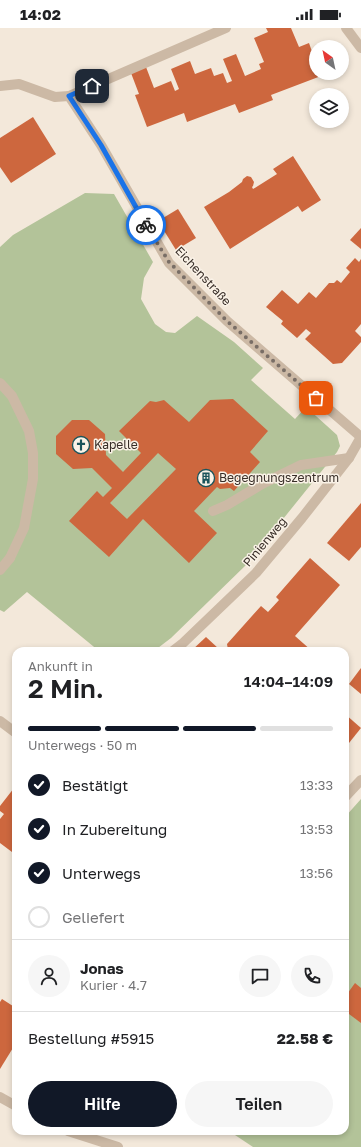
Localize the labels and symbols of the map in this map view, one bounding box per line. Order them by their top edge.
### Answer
north arrow [309,40,349,80]
pin [75,69,109,103]
courier [126,205,166,245]
street label: Eichenstraße [172,243,235,308]
pin [299,381,333,415]
church icon: Kapelle [71,435,91,455]
place label: Kapelle [94,437,138,452]
building icon: Begegnungszentrum [196,468,216,488]
place label: Begegnungszentrum [219,470,339,485]
street label: Pinienweg [240,514,290,569]

